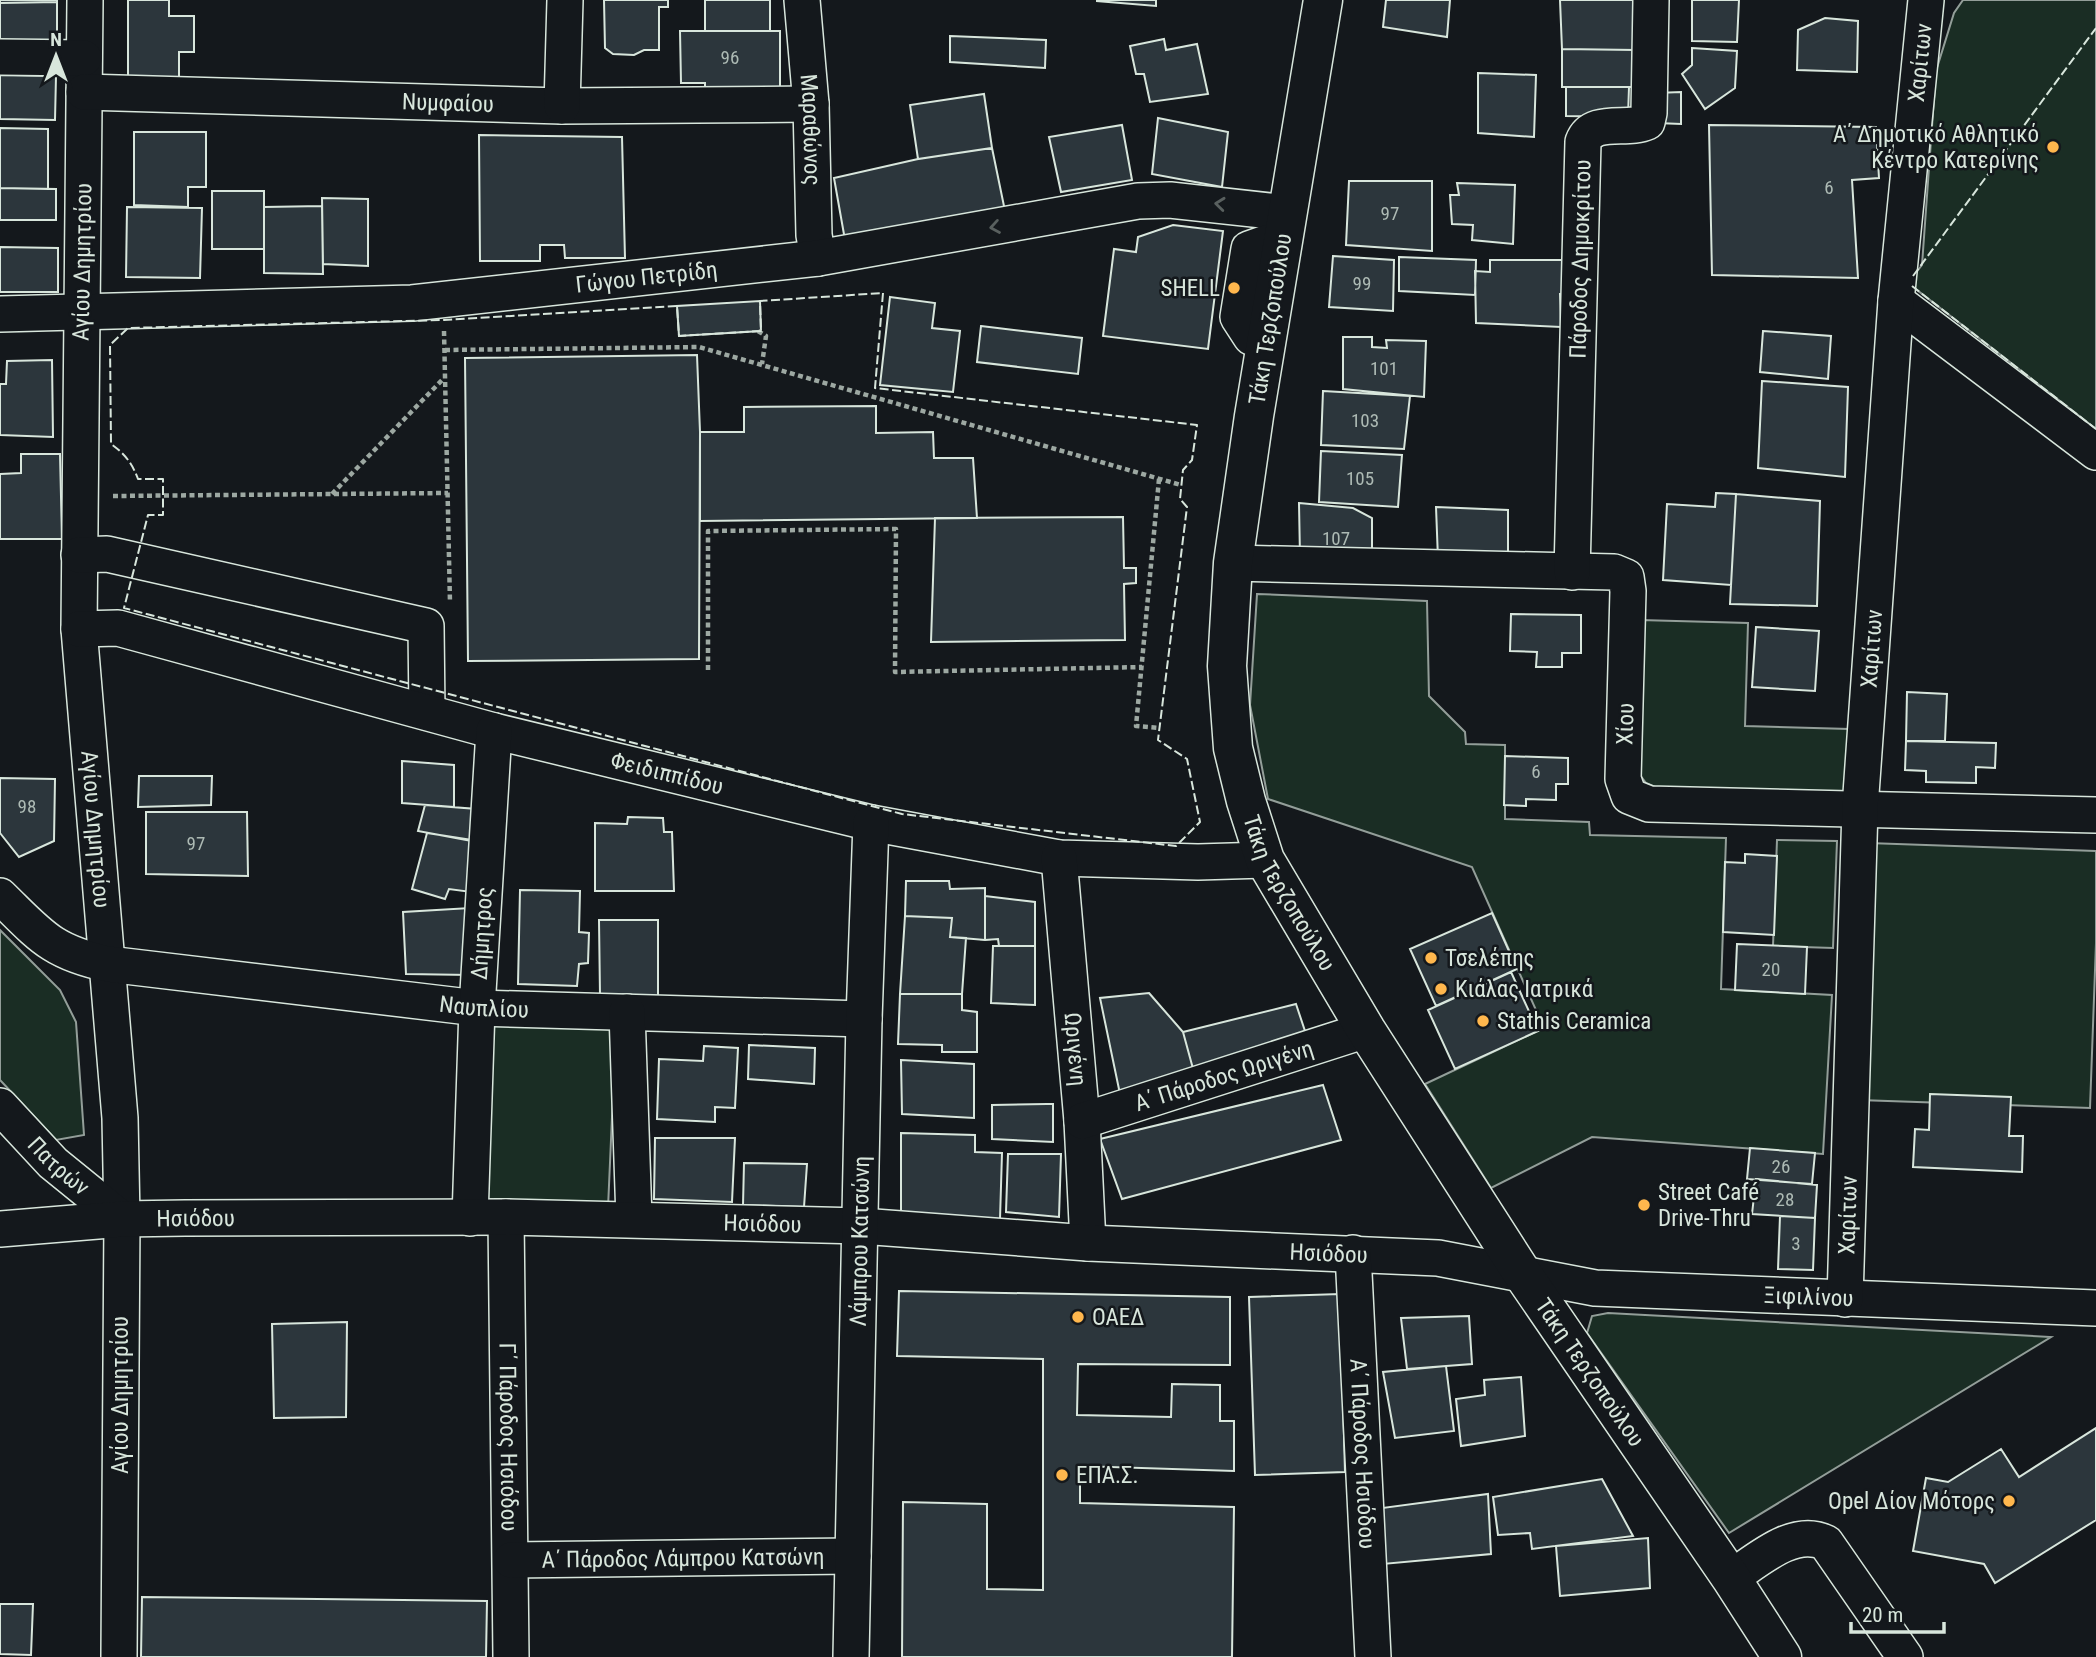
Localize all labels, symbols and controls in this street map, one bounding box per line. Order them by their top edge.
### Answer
north arrow [21,21,91,91]
street label: Χαρίτων [1903,22,1938,103]
text: N [50,28,62,51]
house number: 96 [721,46,739,69]
street label: Μαραθώνος [794,73,826,186]
street label: Νυμφαίου [401,88,494,118]
place label: Α΄ Δημοτικό Αθλητικό Κέντρο Κατερίνης [1833,121,2039,174]
marker: Α΄ Δημοτικό Αθλητικό Κέντρο Κατερίνης [2045,139,2061,155]
street label: Πάροδος Δημοκρίτου [1564,159,1597,359]
house number: 6 [1824,176,1834,199]
street label: Αγίου Δημητρίου [68,183,97,341]
one-way arrow [1214,197,1226,212]
house number: 97 [1381,202,1399,225]
one-way arrow [989,219,1001,234]
street label: Τάκη Τερζοπούλου [1244,231,1297,407]
street label: Γώγου Πετρίδη [574,256,719,299]
house number: 99 [1353,272,1371,295]
place label: SHELL [1161,275,1220,302]
marker: SHELL [1226,280,1242,296]
house number: 101 [1370,357,1398,380]
house number: 103 [1351,409,1379,432]
house number: 105 [1346,467,1374,490]
house number: 107 [1322,527,1350,550]
street label: Χαρίτων [1856,608,1888,689]
street label: Χίου [1611,702,1640,746]
street label: Φειδιππίδου [608,747,726,800]
street label: Αγίου Δημητρίου [75,750,115,909]
house number: 6 [1531,760,1541,783]
house number: 98 [18,795,36,818]
street label: Τάκη Τερζοπούλου [1237,811,1341,976]
house number: 97 [187,832,205,855]
street label: Δήμητρος [466,886,498,981]
place label: Τσελέπης [1445,945,1534,972]
marker: Τσελέπης [1423,950,1439,966]
house number: 20 [1762,958,1780,981]
place label: Κιάλας Ιατρικά [1455,976,1593,1003]
marker: Κιάλας Ιατρικά [1433,981,1449,997]
street label: Ναυπλίου [438,991,529,1023]
place label: Stathis Ceramica [1497,1008,1651,1035]
street label: Ωριγένη [1059,1011,1092,1087]
marker: Stathis Ceramica [1475,1013,1491,1029]
street label: Α΄ Πάροδος Ωριγένη [1131,1035,1317,1117]
street label: Πατρών [22,1132,95,1201]
house number: 26 [1772,1155,1790,1178]
street label: Λάμπρου Κατσώνη [845,1156,875,1327]
street label: Χαρίτων [1833,1175,1863,1255]
place label: Street Café Drive-Thru [1658,1179,1759,1232]
house number: 28 [1776,1188,1794,1211]
marker: Street Café Drive-Thru [1636,1197,1652,1213]
street label: Ησιόδου [156,1205,235,1232]
street label: Ησιόδου [723,1210,802,1238]
house number: 3 [1791,1232,1801,1255]
street label: Ησιόδου [1289,1239,1368,1269]
street label: Ξιφιλίνου [1763,1282,1854,1312]
street label: Τάκη Τερζοπούλου [1530,1293,1650,1452]
place label: ΟΑΕΔ [1092,1304,1144,1331]
marker: ΟΑΕΔ [1070,1309,1086,1325]
street label: Αγίου Δημητρίου [107,1316,134,1474]
street label: Γ΄ Πάροδος Ησιόδου [493,1343,523,1531]
street label: Α΄ Πάροδος Ησιόδου [1344,1358,1381,1550]
place label: ΕΠΑ.Σ. [1076,1462,1139,1489]
marker: ΕΠΑ.Σ. [1054,1467,1070,1483]
place label: Opel Δίον Μότορς [1828,1488,1995,1515]
marker: Opel Δίον Μότορς [2001,1493,2017,1509]
street label: Α΄ Πάροδος Λάμπρου Κατσώνη [541,1543,825,1574]
scale bar [1851,1590,1944,1634]
text: 20 m [1862,1603,1903,1627]

